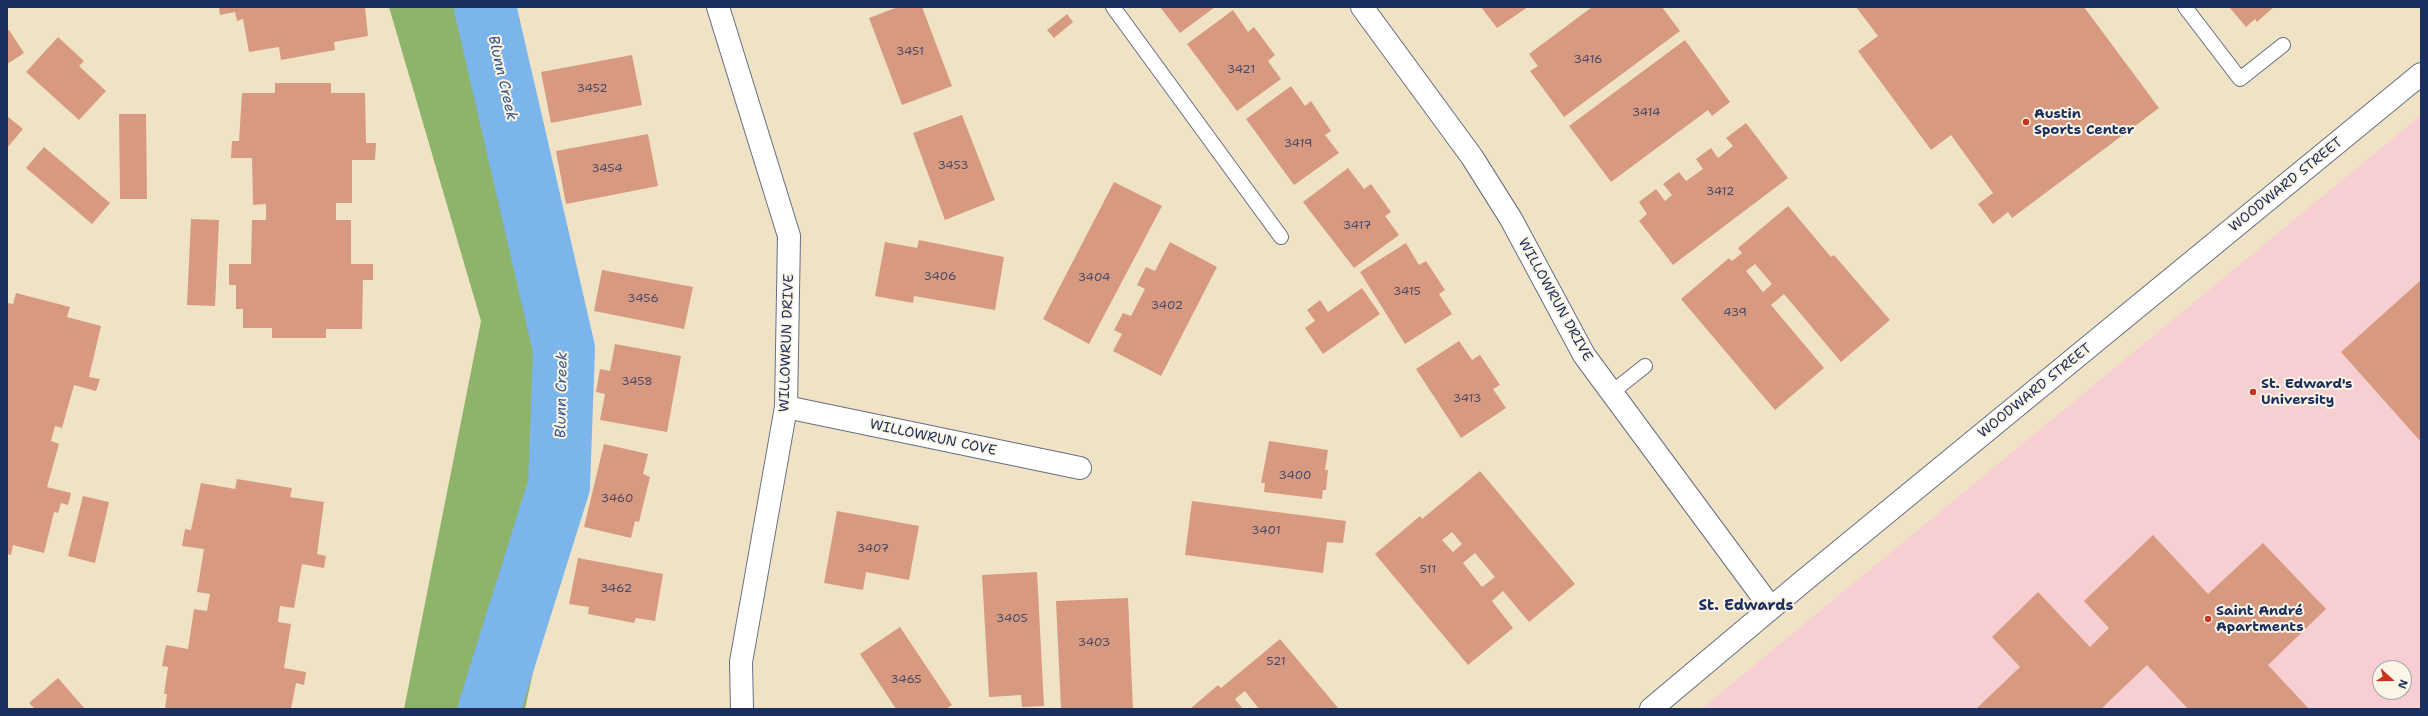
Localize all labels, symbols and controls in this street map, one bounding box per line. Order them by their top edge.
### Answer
water label: Blunn Creek [483,34,521,122]
house number: 3451 [896,45,924,59]
house number: 3416 [1574,53,1602,67]
house number: 3421 [1227,63,1255,77]
house number: 3452 [576,82,608,96]
house number: 3414 [1632,106,1660,120]
place label: Austin Sports Center [2034,106,2134,138]
marker: Austin Sports Center [2021,117,2031,127]
street label: WOODWARD STREET [2226,134,2346,236]
house number: 3419 [1284,137,1312,151]
house number: 3453 [937,159,969,173]
house number: 3454 [591,162,623,176]
house number: 3412 [1706,185,1734,199]
house number: 3417 [1343,219,1371,233]
street label: WILLOWRUN DRIVE [1514,235,1596,365]
house number: 3406 [924,270,956,284]
house number: 3404 [1078,271,1110,285]
street label: WILLOWRUN DRIVE [776,274,798,412]
house number: 3415 [1393,285,1421,299]
house number: 3456 [627,292,659,306]
house number: 3402 [1151,299,1183,313]
house number: 439 [1723,306,1747,320]
street label: WOODWARD STREET [1975,340,2095,442]
water label: Blunn Creek [552,352,572,438]
house number: 3458 [621,375,653,389]
place label: St. Edward's University [2261,376,2352,408]
marker: St. Edward's University [2248,387,2258,397]
house number: 3413 [1453,392,1481,406]
street label: WILLOWRUN COVE [868,416,998,460]
house number: 3400 [1279,469,1311,483]
house number: 3460 [601,492,633,506]
house number: 3401 [1251,524,1281,538]
house number: 3407 [857,542,889,556]
house number: 511 [1420,563,1436,577]
house number: 3462 [600,582,632,596]
district label: St. Edwards [1699,597,1793,615]
place label: Saint André Apartments [2216,603,2304,636]
house number: 3405 [996,612,1028,626]
marker: Saint André Apartments [2203,614,2213,624]
house number: 3403 [1078,636,1110,650]
house number: 521 [1266,655,1286,669]
north arrow [2372,660,2412,700]
house number: 3465 [890,673,922,687]
text: N [2394,677,2411,691]

